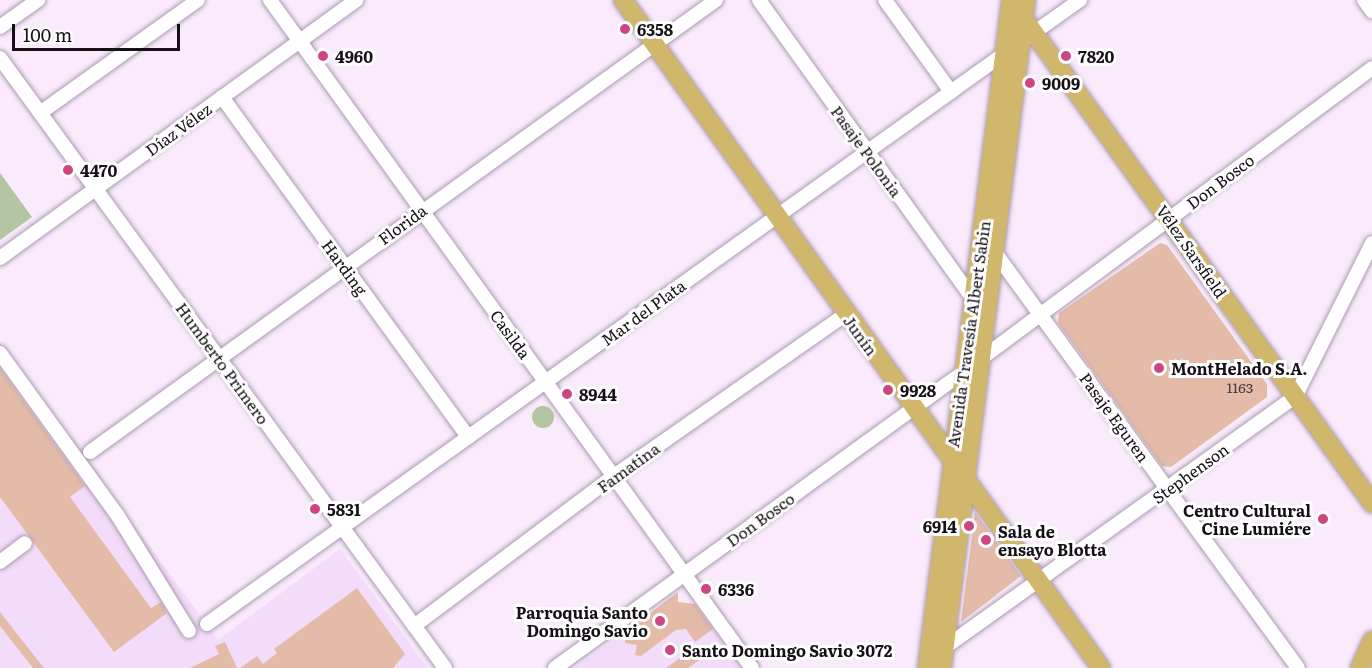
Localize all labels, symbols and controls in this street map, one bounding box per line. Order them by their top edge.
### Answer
scale bar [15,12,183,50]
place label: 6358 [637,19,673,39]
text: 100 m [23,21,72,48]
marker: 6358 [618,22,632,36]
place label: 4960 [335,46,373,66]
place label: 7820 [1078,46,1114,66]
marker: 4960 [316,49,330,63]
marker: 7820 [1059,49,1073,63]
place label: 9009 [1042,73,1080,93]
marker: 9009 [1023,76,1037,90]
street label: Díaz Vélez [141,99,215,159]
street label: Pasaje Polonia [828,102,906,200]
street label: Don Bosco [1182,149,1258,213]
place label: 4470 [80,160,117,180]
marker: 4470 [61,163,75,177]
street label: Florida [374,200,430,248]
street label: Vélez Sarsfield [1153,201,1231,301]
street label: Avenida Travesía Albert Sabin [943,219,993,449]
street label: Harding [318,235,372,299]
street label: Mar del Plata [597,275,689,349]
street label: Humberto Primero [172,298,274,428]
street label: Casilda [487,306,535,362]
street label: Junín [840,311,882,359]
place label: MontHelado S.A. [1171,358,1308,378]
marker: MontHelado S.A. [1152,361,1166,375]
street label: Pasaje Eguren [1076,369,1154,465]
house number: 1163 [1227,379,1253,395]
place label: 9928 [900,380,936,400]
marker: 9928 [881,383,895,397]
place label: 8944 [579,384,617,404]
marker: 8944 [560,387,574,401]
street label: Famatina [593,438,663,496]
street label: Stephenson [1148,439,1232,507]
street label: Don Bosco [722,488,798,550]
place label: 5831 [327,499,361,519]
place label: Centro Cultural Cine Lumiére [1183,500,1311,538]
marker: 5831 [308,502,322,516]
marker: Centro Cultural Cine Lumiére [1316,512,1330,526]
place label: 6914 [923,516,957,536]
marker: 6914 [962,519,976,533]
place label: Sala de ensayo Blotta [998,521,1107,559]
marker: Sala de ensayo Blotta [979,533,993,547]
place label: 6336 [718,579,754,599]
marker: 6336 [699,582,713,596]
place label: Parroquia Santo Domingo Savio [516,602,648,640]
marker: Parroquia Santo Domingo Savio [653,614,667,628]
place label: Santo Domingo Savio 3072 [682,640,892,660]
marker: Santo Domingo Savio 3072 [663,643,677,657]

